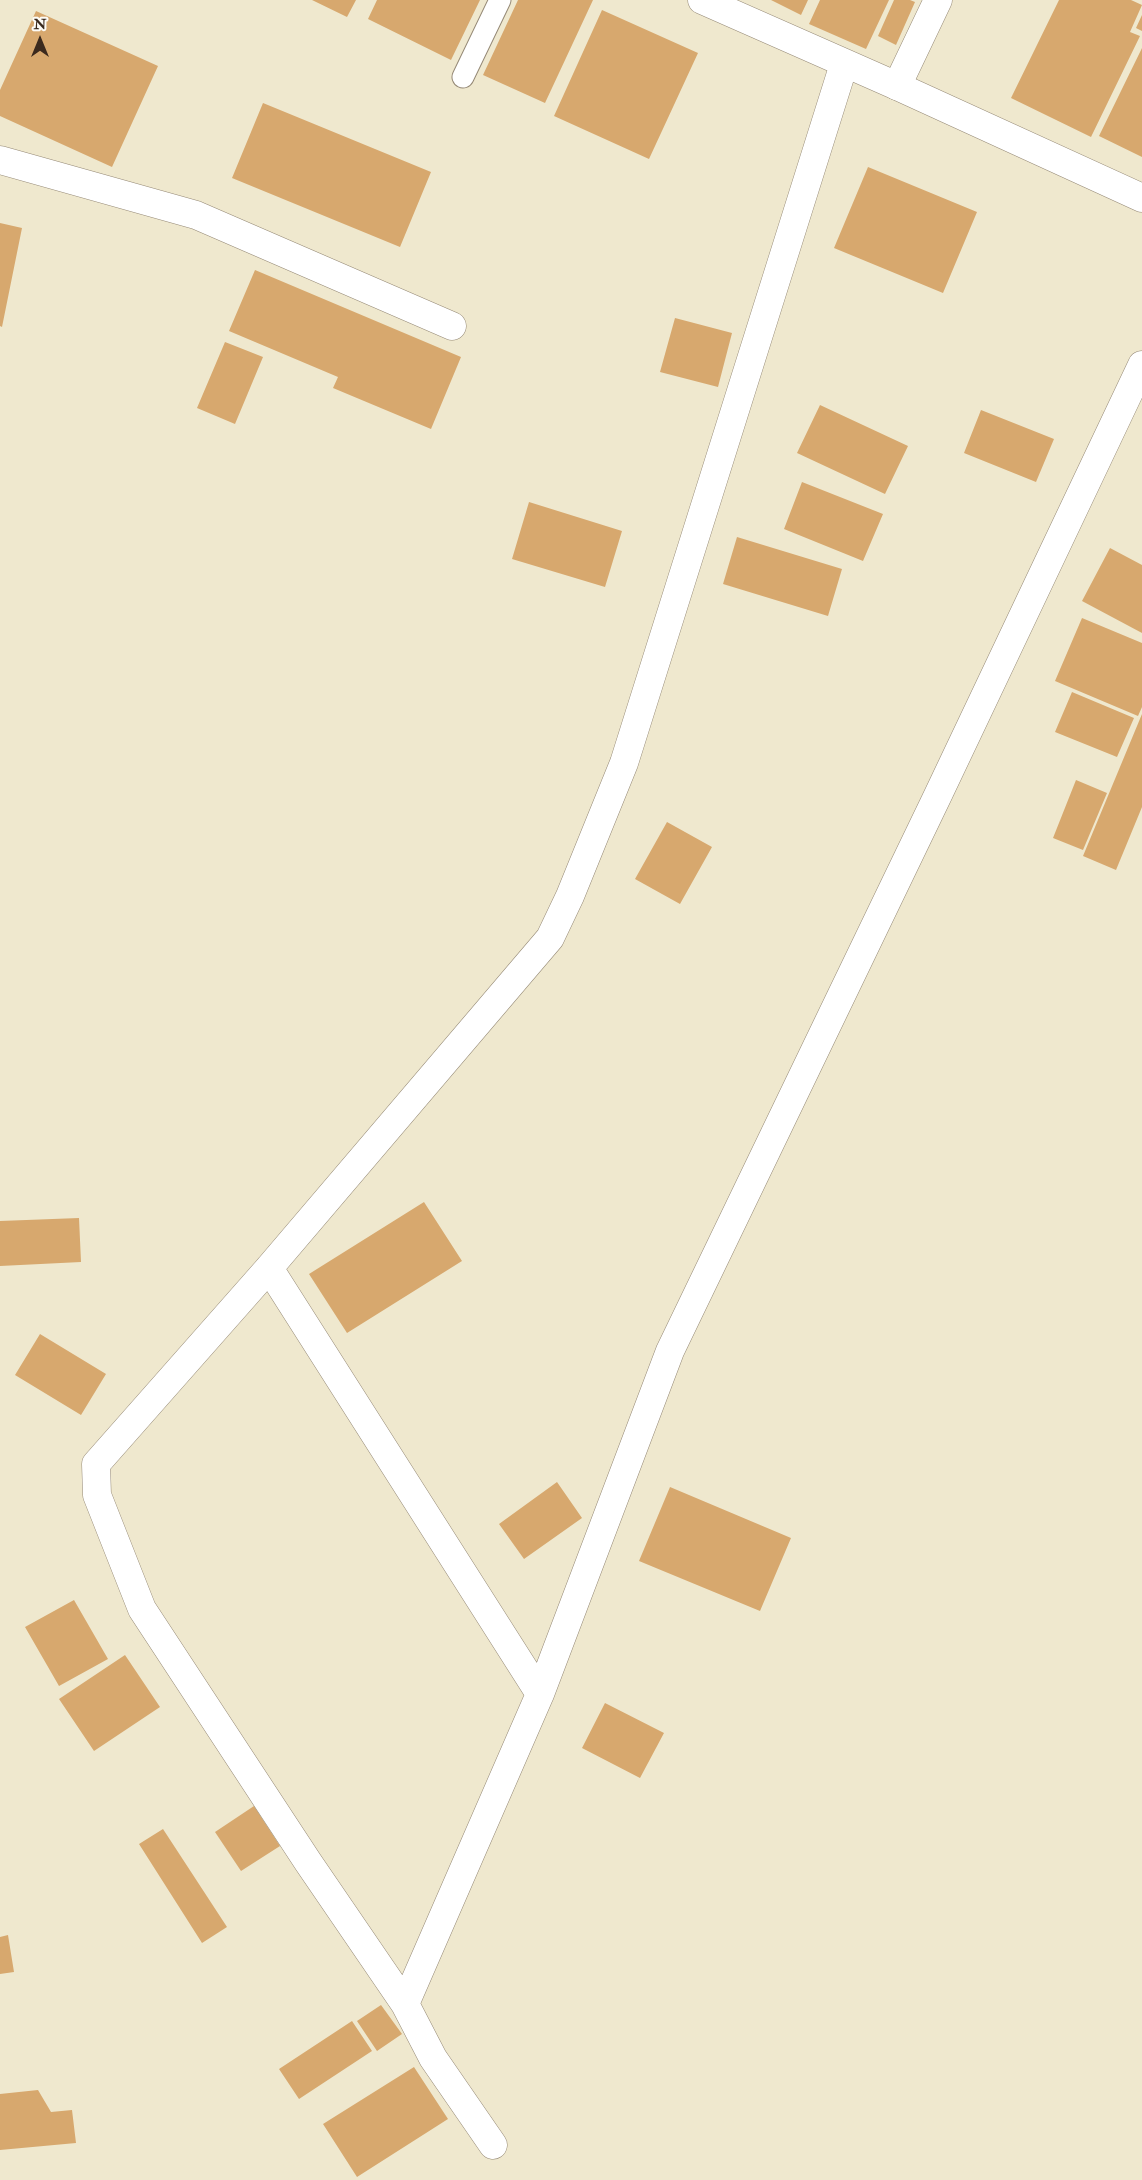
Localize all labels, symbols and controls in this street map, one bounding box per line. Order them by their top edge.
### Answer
north arrow [15,15,65,65]
text: N [34,16,46,33]

